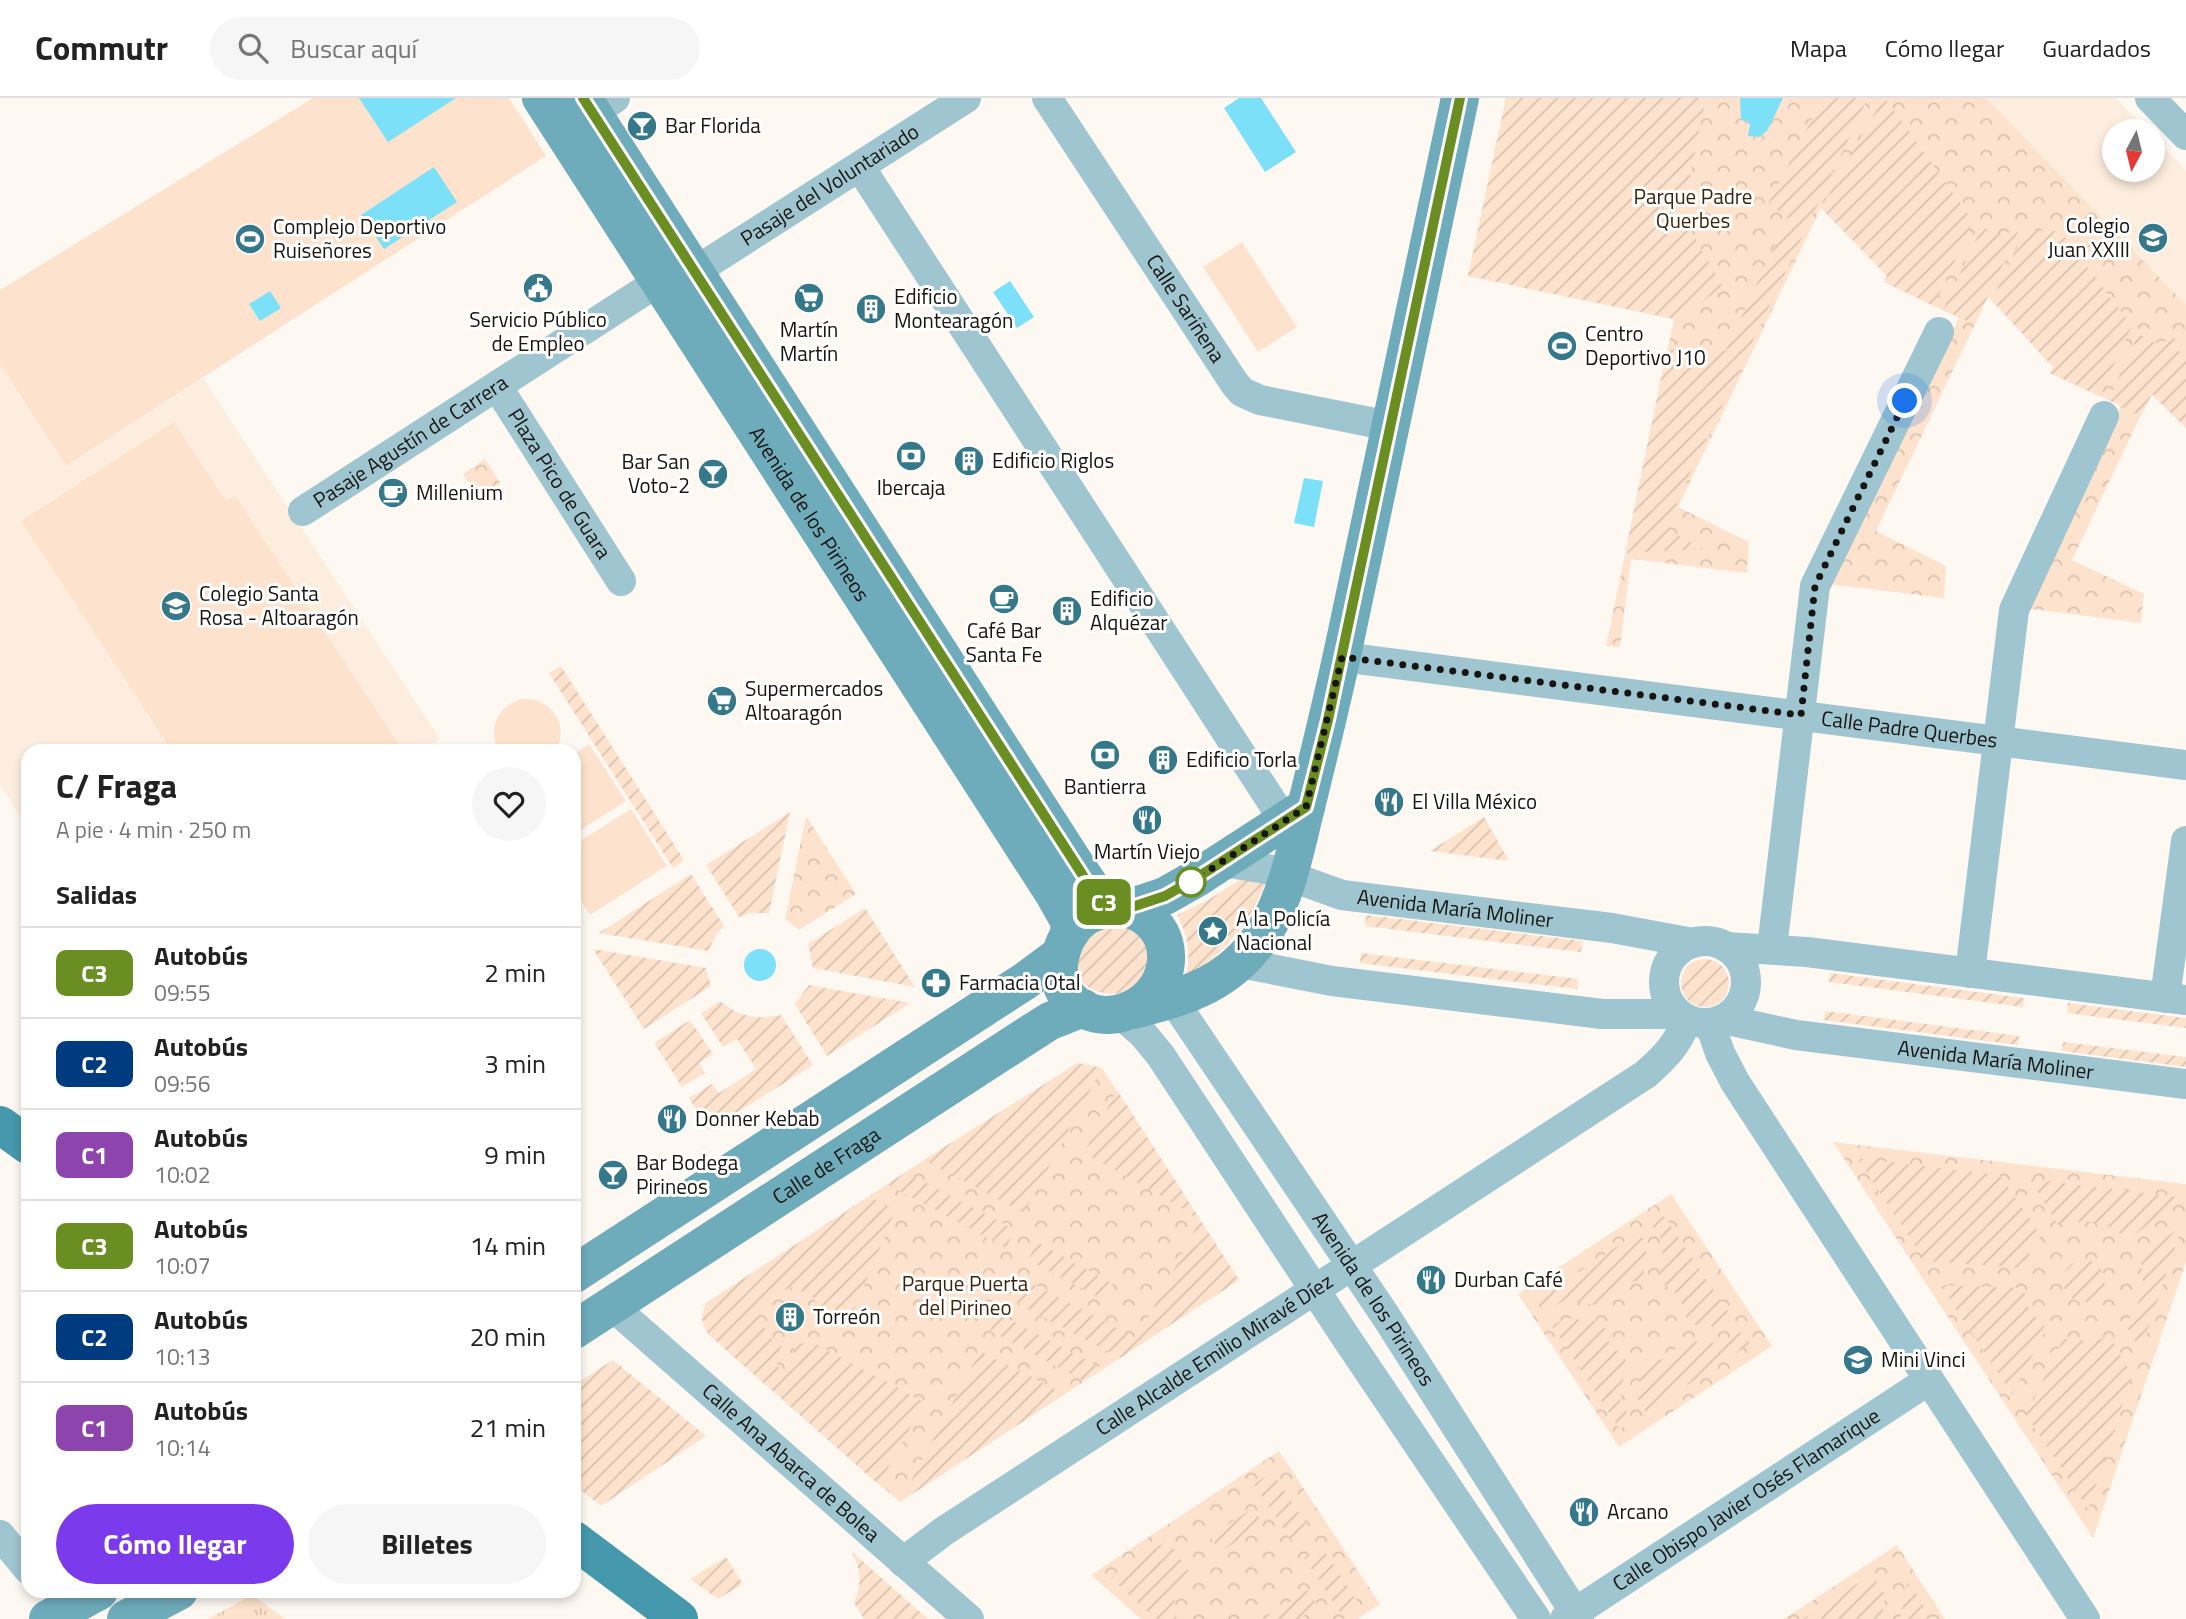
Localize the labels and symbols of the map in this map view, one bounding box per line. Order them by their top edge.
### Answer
bar icon: Bar Florida [625,109,659,143]
place label: Bar Florida [665,109,761,141]
street label: Pasaje del Voluntariado [734,115,925,253]
north arrow [2102,119,2165,182]
park label: Parque Padre Querbes [1634,180,1752,236]
place label: Colegio Juan XXIII [2047,209,2130,265]
place label: Complejo Deportivo Ruiseñores [273,210,446,266]
school or university icon: Colegio Juan XXIII [2136,221,2170,255]
sports icon: Complejo Deportivo Ruiseñores [233,222,267,256]
street label: Calle Sariñena [1139,247,1234,369]
public building icon: Servicio Público de Empleo [521,271,555,305]
place label: Edificio Montearagón [894,280,1013,336]
supermarket icon: Martín Martín [792,281,826,315]
building icon: Edificio Montearagón [854,292,888,326]
place label: Servicio Público de Empleo [469,303,607,359]
place label: Martín Martín [780,313,838,369]
place label: Centro Deportivo J10 [1585,317,1706,373]
sports icon: Centro Deportivo J10 [1545,329,1579,363]
street label: Pasaje Agustín de Carrera [306,366,514,515]
your location [1887,383,1922,418]
street label: Plaza Pico de Guara [500,402,620,565]
street label: Avenida de los Pirineos [741,419,878,608]
bank icon: Ibercaja [894,439,928,473]
building icon: Edificio Riglos [952,444,986,478]
place label: Edificio Riglos [992,444,1114,476]
place label: Bar San Voto-2 [621,445,690,501]
bar icon: Bar San Voto-2 [696,457,730,491]
place label: Ibercaja [877,471,946,503]
cafe icon: Millenium [376,476,410,510]
place label: Millenium [416,476,503,508]
place label: Colegio Santa Rosa - Altoaragón [199,577,359,633]
cafe icon: Café Bar Santa Fe [987,582,1021,616]
place label: Edificio Alquézar [1090,582,1168,638]
school or university icon: Colegio Santa Rosa - Altoaragón [159,589,193,623]
building icon: Edificio Alquézar [1050,594,1084,628]
place label: Café Bar Santa Fe [966,614,1042,670]
place label: Supermercados Altoaragón [745,672,883,728]
supermarket icon: Supermercados Altoaragón [705,684,739,718]
street label: Calle Padre Querbes [1819,701,2000,756]
bank icon: Bantierra [1088,738,1122,772]
building icon: Edificio Torla [1146,743,1180,777]
place label: Edificio Torla [1186,743,1297,775]
place label: Bantierra [1064,770,1147,802]
restaurant icon: El Villa México [1372,785,1406,819]
place label: El Villa México [1412,785,1537,817]
restaurant icon: Martín Viejo [1130,803,1164,837]
place label: Martín Viejo [1094,835,1200,867]
unlabelled marker [1176,867,1206,897]
line badge: C3 [1072,879,1136,925]
street label: Avenida María Moliner [1355,880,1555,936]
place label: A la Policía Nacional [1236,902,1331,958]
place icon: A la Policía Nacional [1196,914,1230,948]
pharmacy icon: Farmacia Otal [919,966,953,1000]
place label: Farmacia Otal [959,966,1081,998]
street label: Avenida María Moliner [1896,1031,2096,1087]
restaurant icon: Donner Kebab [655,1102,689,1136]
place label: Donner Kebab [695,1102,820,1134]
street label: Calle de Fraga [766,1118,887,1212]
place label: Bar Bodega Pirineos [636,1146,739,1202]
bar icon: Bar Bodega Pirineos [596,1158,630,1192]
street label: Avenida de los Pirineos [1305,1205,1443,1392]
restaurant icon: Durban Café [1414,1263,1448,1297]
place label: Durban Café [1454,1263,1563,1295]
street label: Calle Alcalde Emilio Miravé Díez [1089,1265,1339,1443]
park label: Parque Puerta del Pirineo [902,1267,1029,1323]
building icon: Torreón [773,1300,807,1334]
place label: Torreón [813,1300,881,1332]
school or university icon: Mini Vinci [1841,1343,1875,1377]
place label: Mini Vinci [1881,1343,1966,1375]
street label: Calle Ana Abarca de Bolea [695,1375,888,1550]
street label: Calle Obispo Javier Osés Flamarique [1606,1399,1886,1599]
restaurant icon: Arcano [1567,1495,1601,1529]
place label: Arcano [1607,1495,1669,1527]

